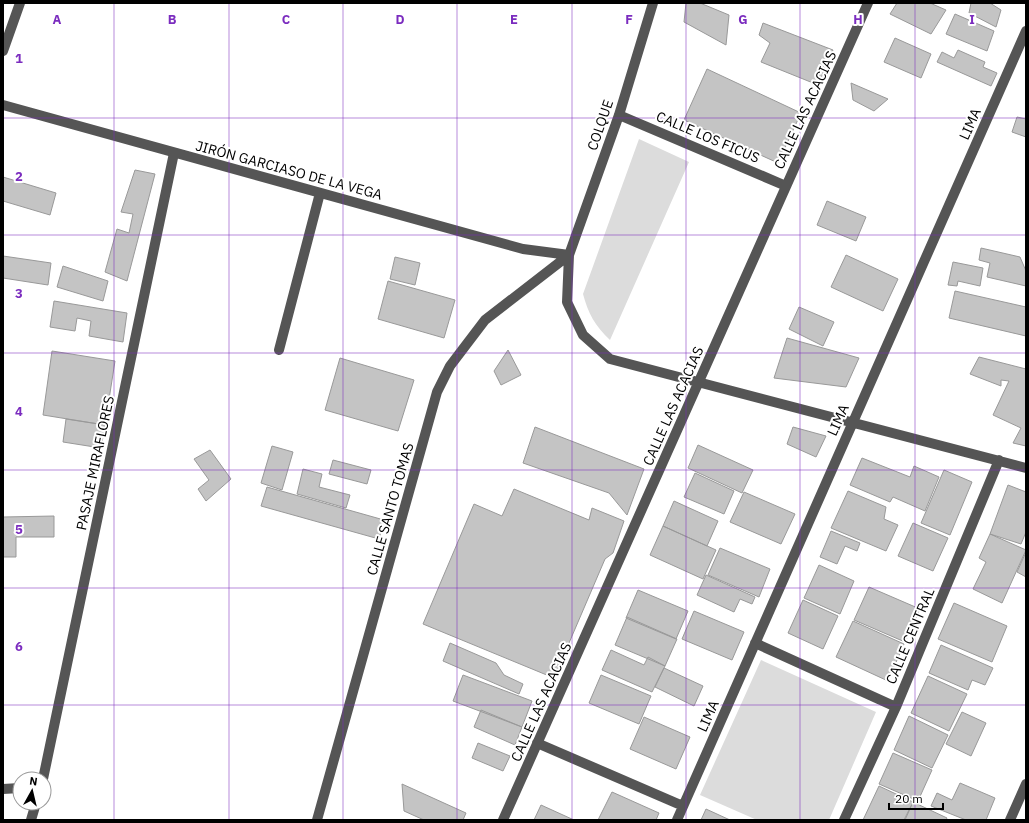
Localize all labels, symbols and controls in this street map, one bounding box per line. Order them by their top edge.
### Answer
text: A [53,11,62,28]
text: B [168,11,177,28]
text: C [282,11,291,28]
text: D [395,11,405,28]
text: E [510,11,518,28]
text: F [625,11,633,28]
text: G [738,11,748,28]
text: H [853,11,863,28]
text: I [969,11,975,28]
street label: CALLE LAS ACACIAS [770,48,840,172]
text: 1 [15,50,23,67]
street label: COLQUE [583,97,617,153]
street label: LIMA [955,105,985,143]
street label: CALLE LOS FICUS [653,107,763,167]
street label: JIRÓN GARCIASO DE LA VEGA [194,135,385,204]
text: 2 [15,168,23,185]
text: 3 [15,285,23,302]
street label: CALLE LAS ACACIAS [639,344,707,468]
street label: PASAJE MIRAFLORES [72,394,118,532]
street label: LIMA [823,401,853,439]
text: 4 [15,403,23,420]
street label: CALLE SANTO TOMAS [362,441,418,577]
text: 5 [15,521,23,538]
street label: CALLE CENTRAL [882,585,938,687]
text: 6 [15,638,23,655]
street label: CALLE LAS ACACIAS [507,640,575,764]
street label: LIMA [693,697,723,735]
north arrow [12,771,52,811]
text: N [28,774,38,789]
scale bar [889,785,943,811]
text: 20 m [895,791,923,806]

